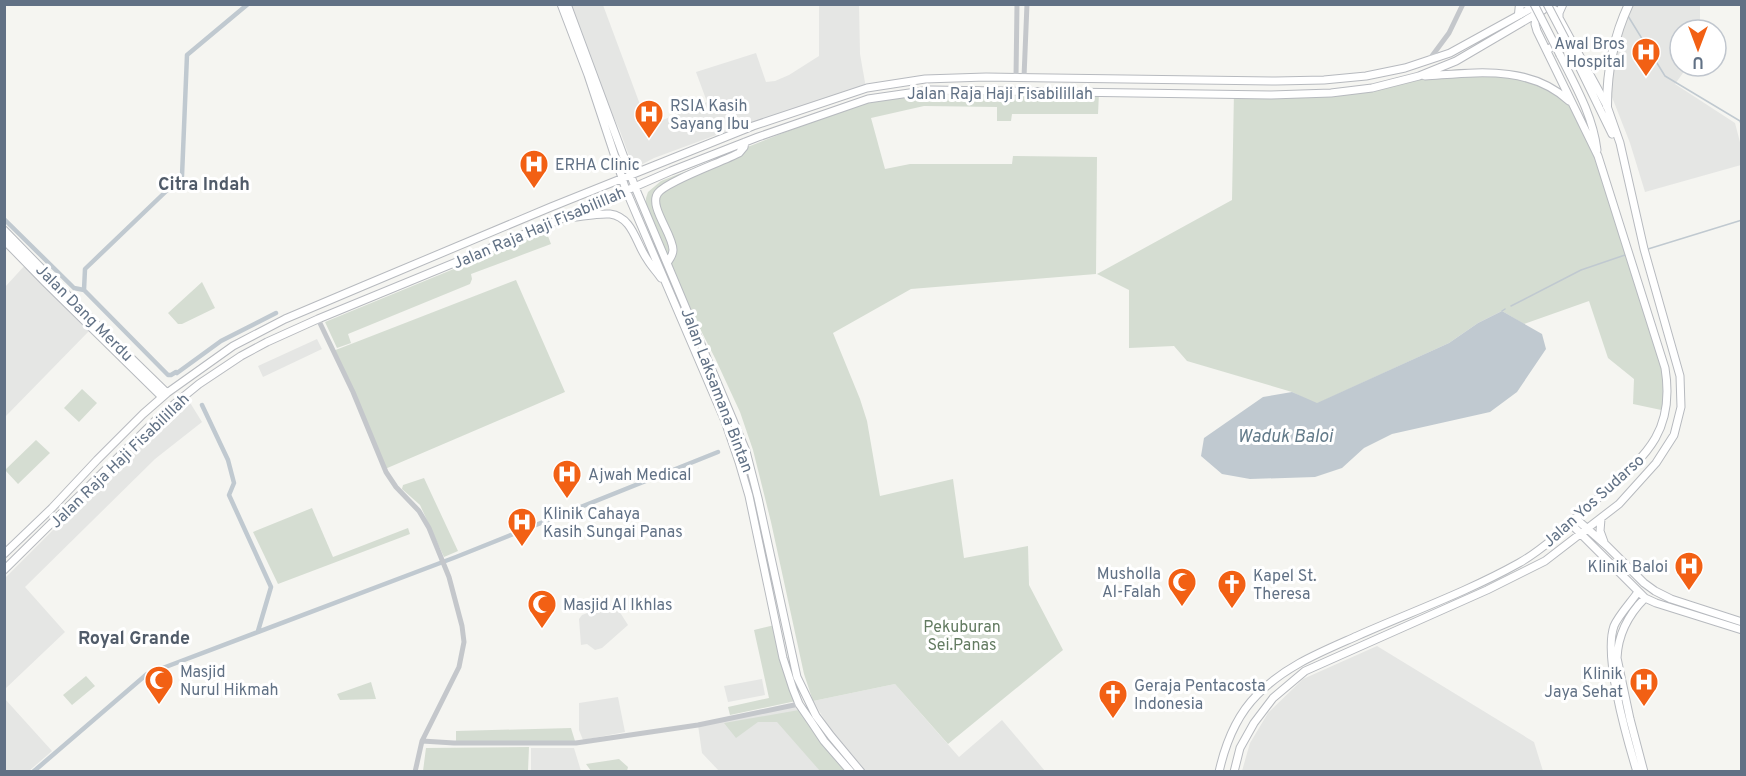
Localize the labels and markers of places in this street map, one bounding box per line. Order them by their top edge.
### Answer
place label: Awal Bros Hospital [1554,35,1625,73]
hospital icon: Awal Bros Hospital [1630,36,1662,78]
place label: RSIA Kasih Sayang Ibu [670,97,749,135]
hospital icon: RSIA Kasih Sayang Ibu [633,98,665,140]
hospital icon: ERHA Clinic [518,148,550,190]
place label: ERHA Clinic [555,156,640,176]
hospital icon: Ajwah Medical [551,458,583,500]
place label: Ajwah Medical [588,466,691,486]
place label: Klinik Cahaya Kasih Sungai Panas [543,505,683,543]
hospital icon: Klinik Cahaya Kasih Sungai Panas [506,506,538,548]
hospital icon: Klinik Baloi [1673,550,1705,592]
place label: Klinik Baloi [1588,558,1668,578]
place label: Musholla Al-Falah [1097,565,1161,603]
mosque icon: Musholla Al-Falah [1166,566,1198,608]
place label: Kapel St. Theresa [1253,567,1317,605]
church icon: Kapel St. Theresa [1216,568,1248,610]
mosque icon: Masjid Al Ikhlas [526,588,558,630]
place label: Masjid Al Ikhlas [563,596,673,616]
place label: Masjid Nurul Hikmah [180,663,278,701]
mosque icon: Masjid Nurul Hikmah [143,664,175,706]
place label: Klinik Jaya Sehat [1544,665,1623,703]
hospital icon: Klinik Jaya Sehat [1628,666,1660,708]
place label: Geraja Pentacosta Indonesia [1134,677,1266,715]
church icon: Geraja Pentacosta Indonesia [1097,678,1129,720]

